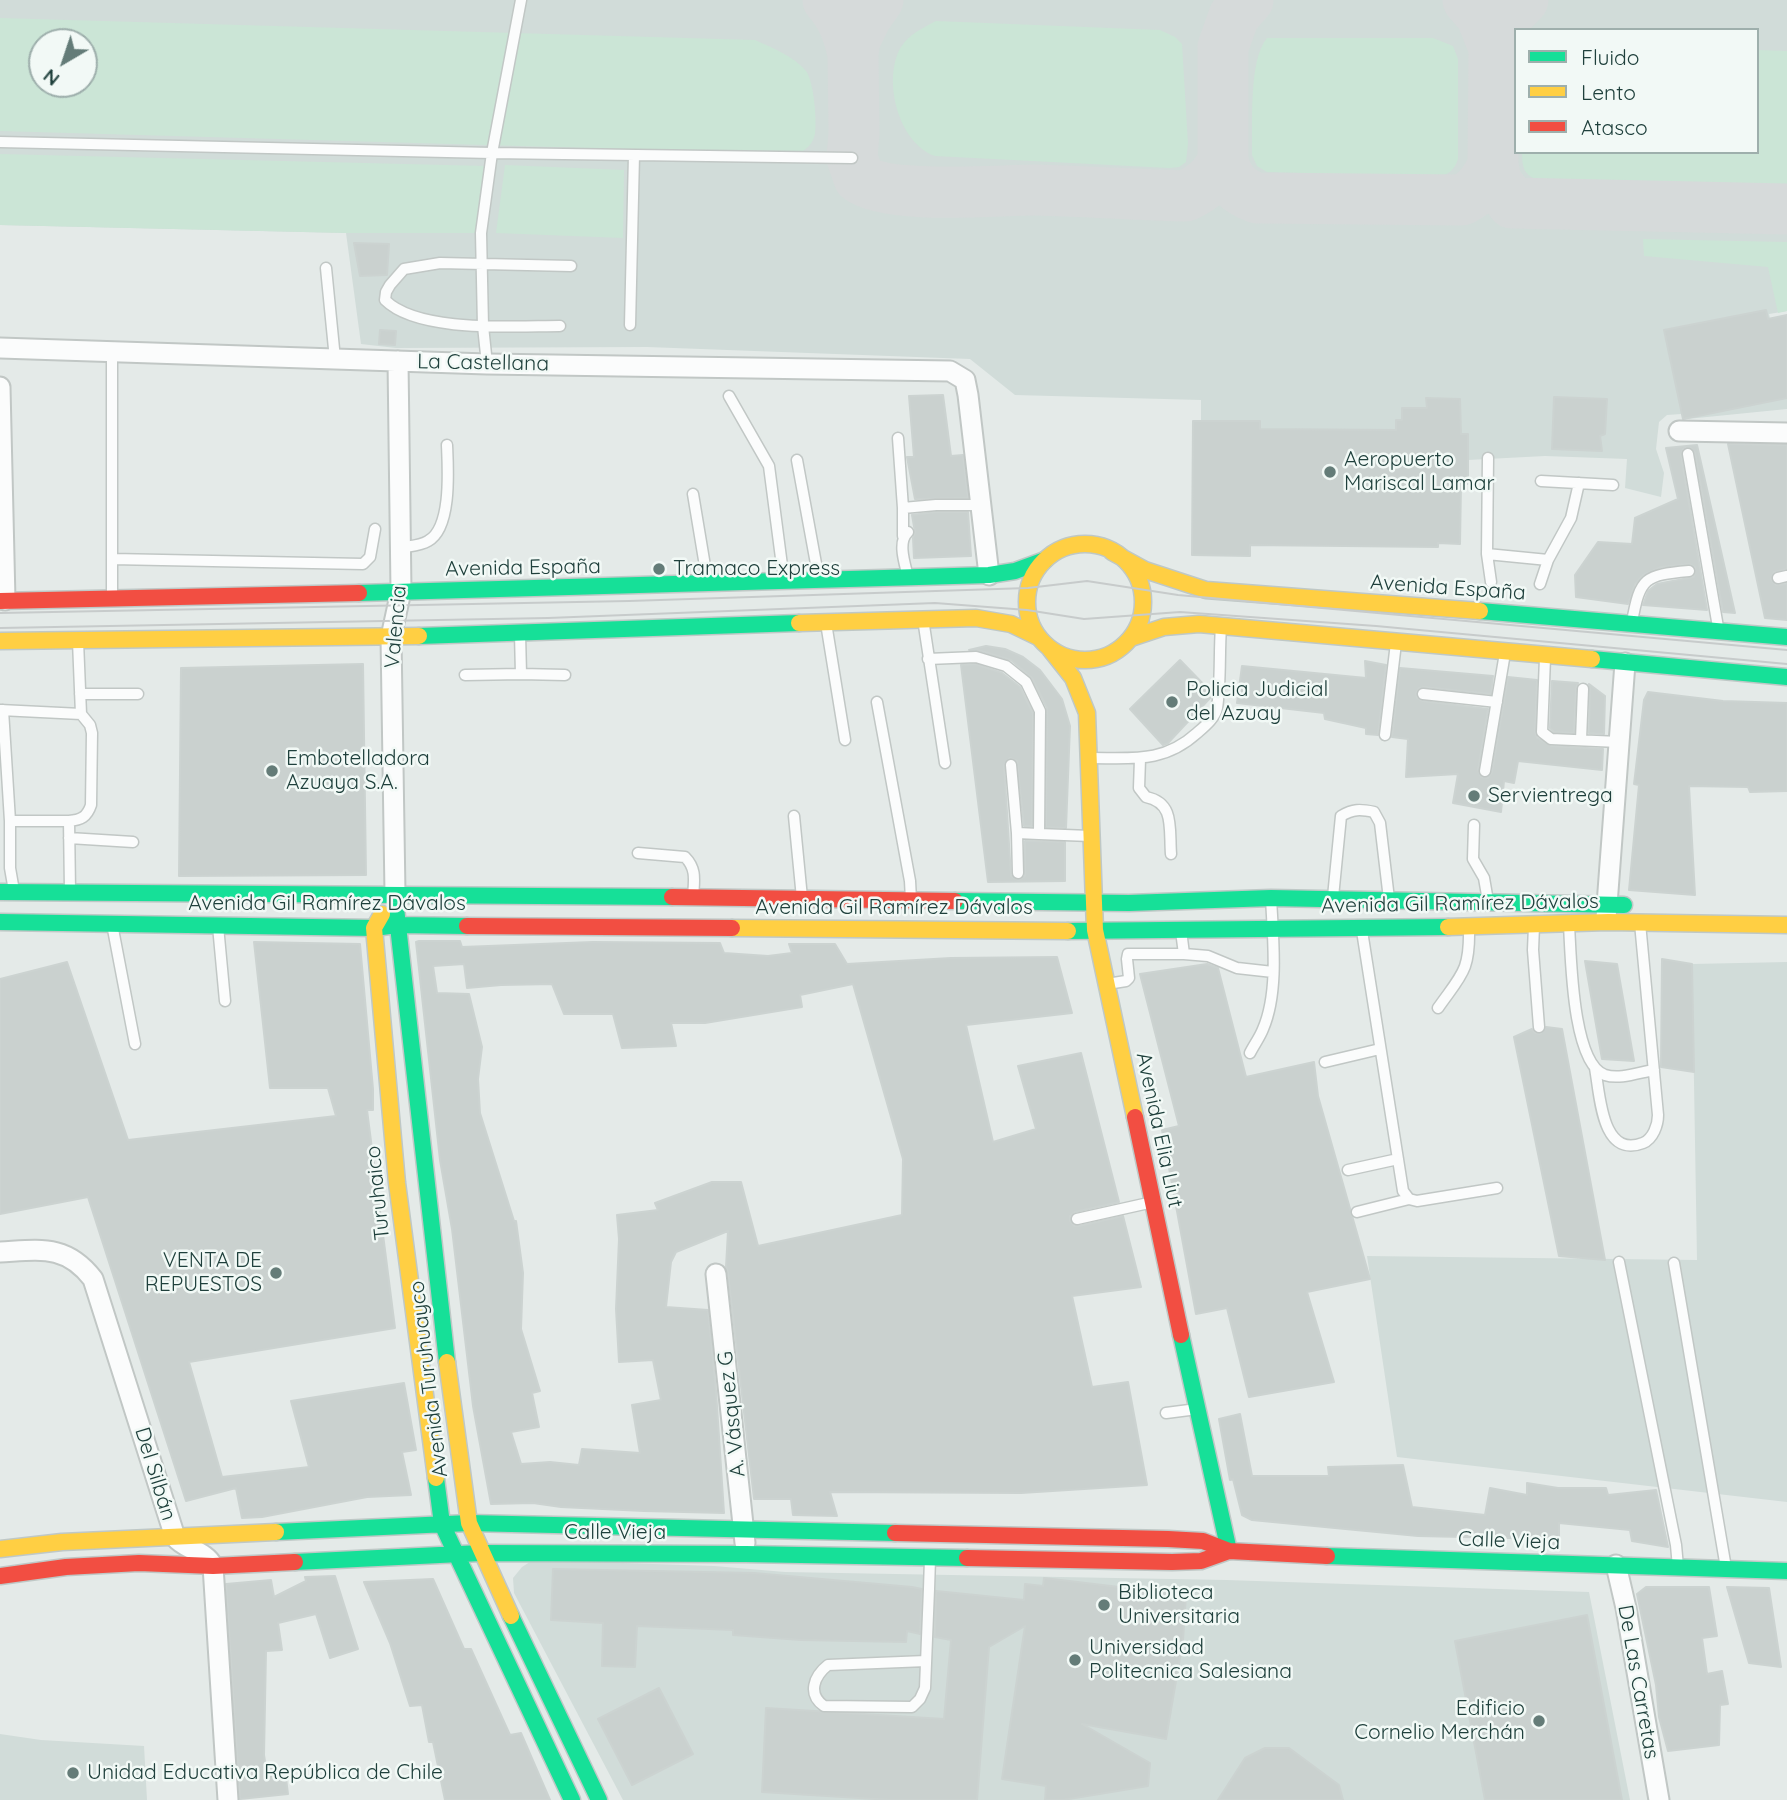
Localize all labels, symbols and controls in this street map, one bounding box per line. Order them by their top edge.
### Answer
north arrow [28,28,98,98]
legend [1514,28,1759,154]
text: Fluido [1581,44,1639,70]
text: N [38,64,64,91]
text: Lento [1581,79,1636,105]
text: Atasco [1581,114,1648,140]
street label: La Castellana [417,349,549,377]
place label: Aeropuerto Mariscal Lamar [1344,447,1495,497]
marker: Aeropuerto Mariscal Lamar [1322,464,1338,480]
street label: Avenida España [445,554,601,582]
place label: Tramaco Express [673,556,840,582]
marker: Tramaco Express [651,561,667,577]
street label: Avenida España [1369,570,1527,606]
street label: Valencia [380,584,412,670]
place label: Policia Judicial del Azuay [1186,677,1328,727]
marker: Policia Judicial del Azuay [1164,694,1180,710]
place label: Embotelladora Azuaya S.A. [286,746,430,796]
marker: Embotelladora Azuaya S.A. [264,763,280,779]
place label: Servientrega [1488,783,1613,809]
marker: Servientrega [1466,788,1482,804]
street label: Avenida Gil Ramírez Dávalos [1321,889,1599,919]
street label: Avenida Gil Ramírez Dávalos [188,891,466,917]
street label: Avenida Gil Ramírez Dávalos [755,895,1033,921]
street label: Avenida Elia Liut [1130,1050,1188,1210]
street label: Turuhaico [361,1145,395,1241]
place label: VENTA DE REPUESTOS [145,1248,262,1298]
marker: VENTA DE REPUESTOS [268,1265,284,1281]
street label: Avenida Turuhuayco [404,1279,454,1479]
street label: A. Vásquez G [713,1350,751,1478]
street label: Del Silbán [129,1424,181,1524]
street label: Calle Vieja [564,1520,666,1546]
street label: Calle Vieja [1457,1527,1561,1555]
place label: Biblioteca Universitaria [1118,1580,1240,1630]
marker: Biblioteca Universitaria [1096,1597,1112,1613]
street label: De Las Carretas [1612,1603,1664,1761]
place label: Universidad Politecnica Salesiana [1089,1635,1292,1685]
marker: Universidad Politecnica Salesiana [1067,1652,1083,1668]
place label: Edificio Cornelio Merchán [1354,1696,1525,1746]
marker: Edificio Cornelio Merchán [1531,1713,1547,1729]
place label: Unidad Educativa República de Chile [87,1760,443,1786]
marker: Unidad Educativa República de Chile [65,1765,81,1781]

